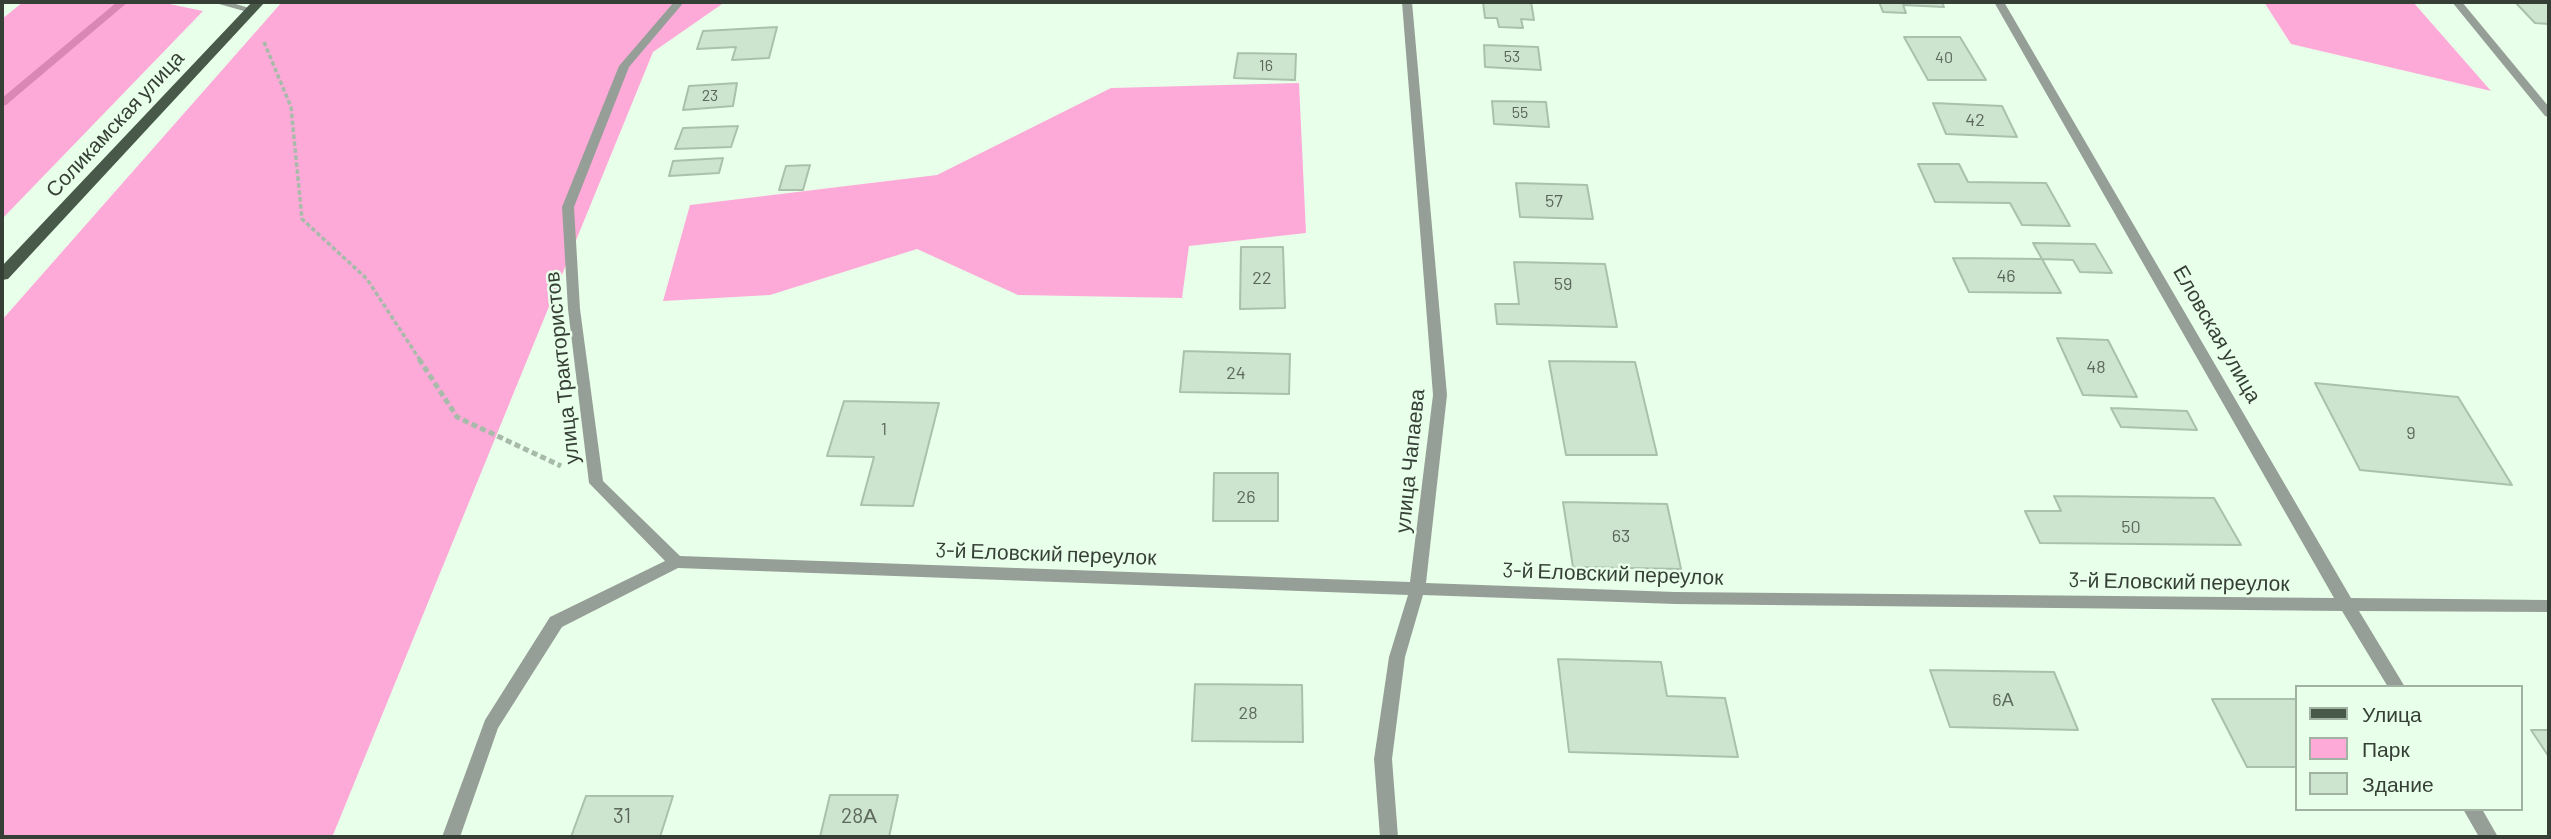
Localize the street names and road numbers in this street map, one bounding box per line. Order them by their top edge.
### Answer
street label: Соликамская улица [41,45,189,203]
street label: Еловская улица [2168,261,2266,407]
street label: улица Трактористов [539,270,585,466]
street label: улица Чапаева [1390,388,1430,534]
street label: 3-й Еловский переулок [935,538,1157,570]
street label: 3-й Еловский переулок [1502,558,1724,590]
street label: 3-й Еловский переулок [2068,567,2290,597]

